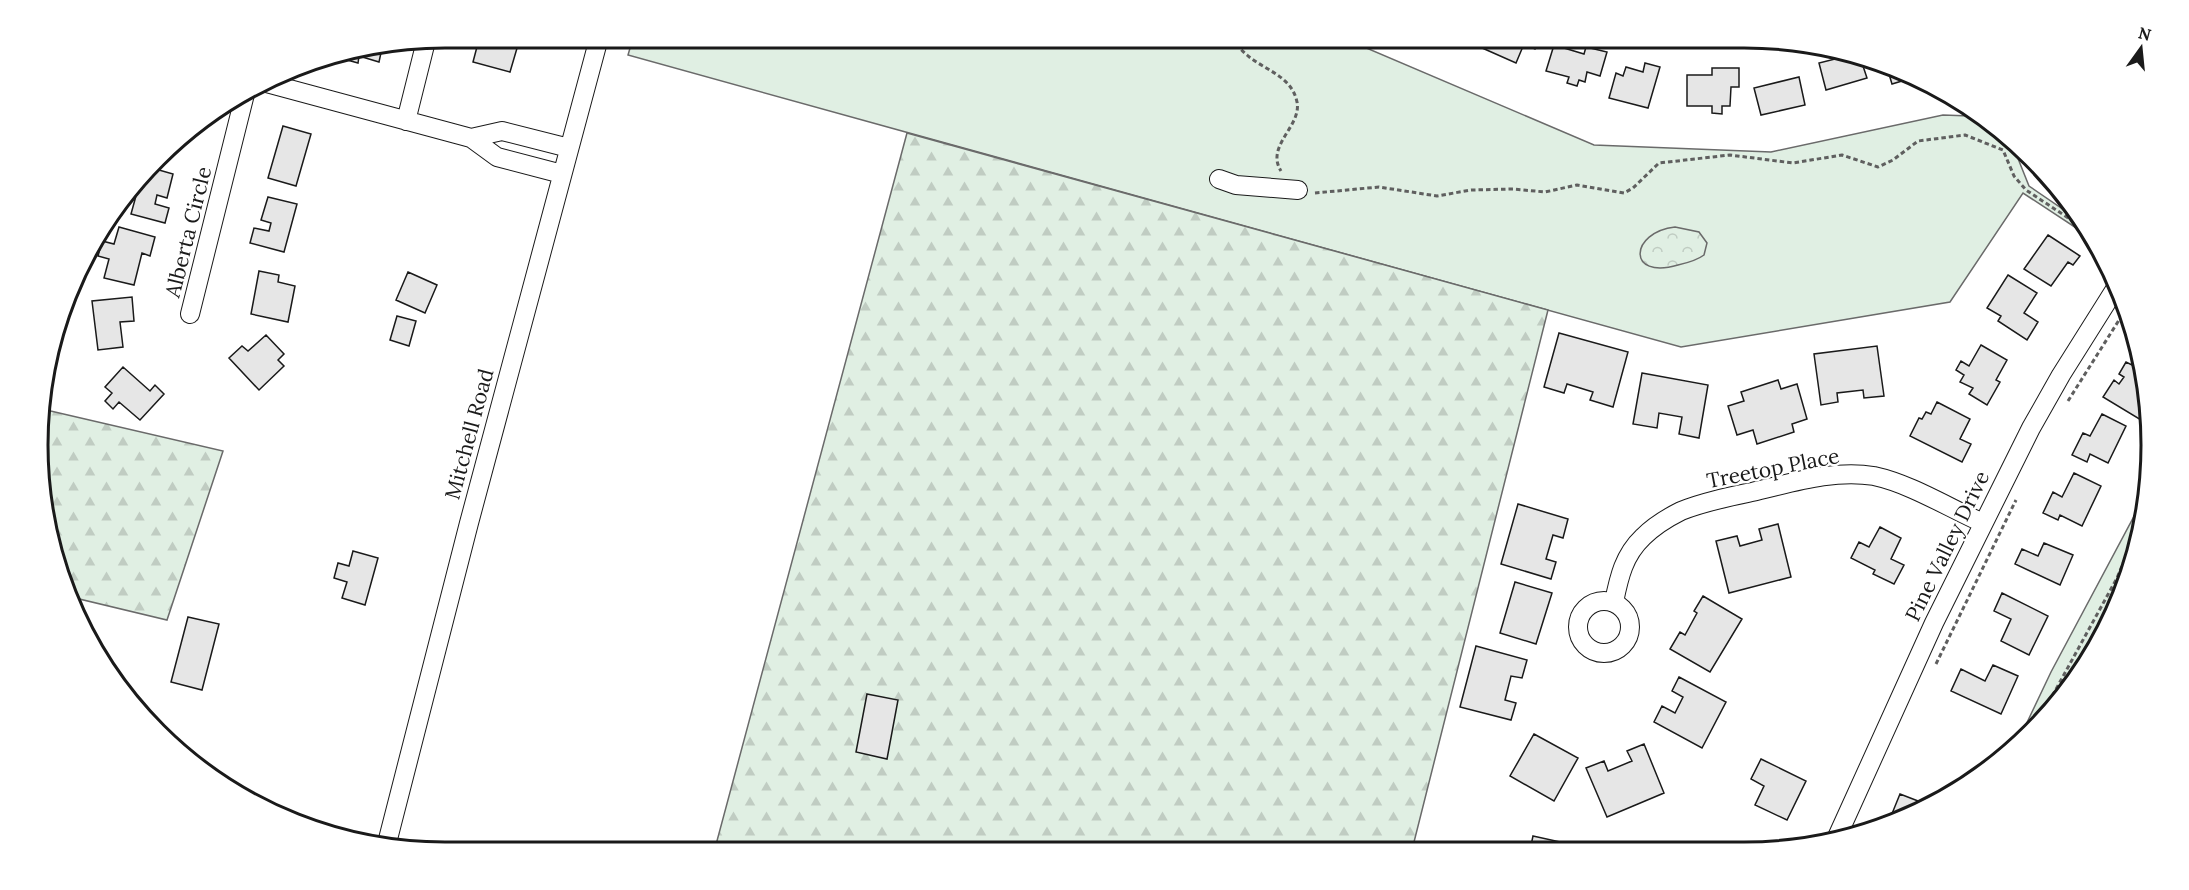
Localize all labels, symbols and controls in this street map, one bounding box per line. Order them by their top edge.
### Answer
north arrow [2111,18,2171,78]
text: N [2136,22,2153,45]
street label: Alberta Circle [158,164,217,301]
street label: Mitchell Road [439,366,499,502]
street label: Treetop Place [1704,442,1842,494]
street label: Pine Valley Drive [1899,466,1995,626]

